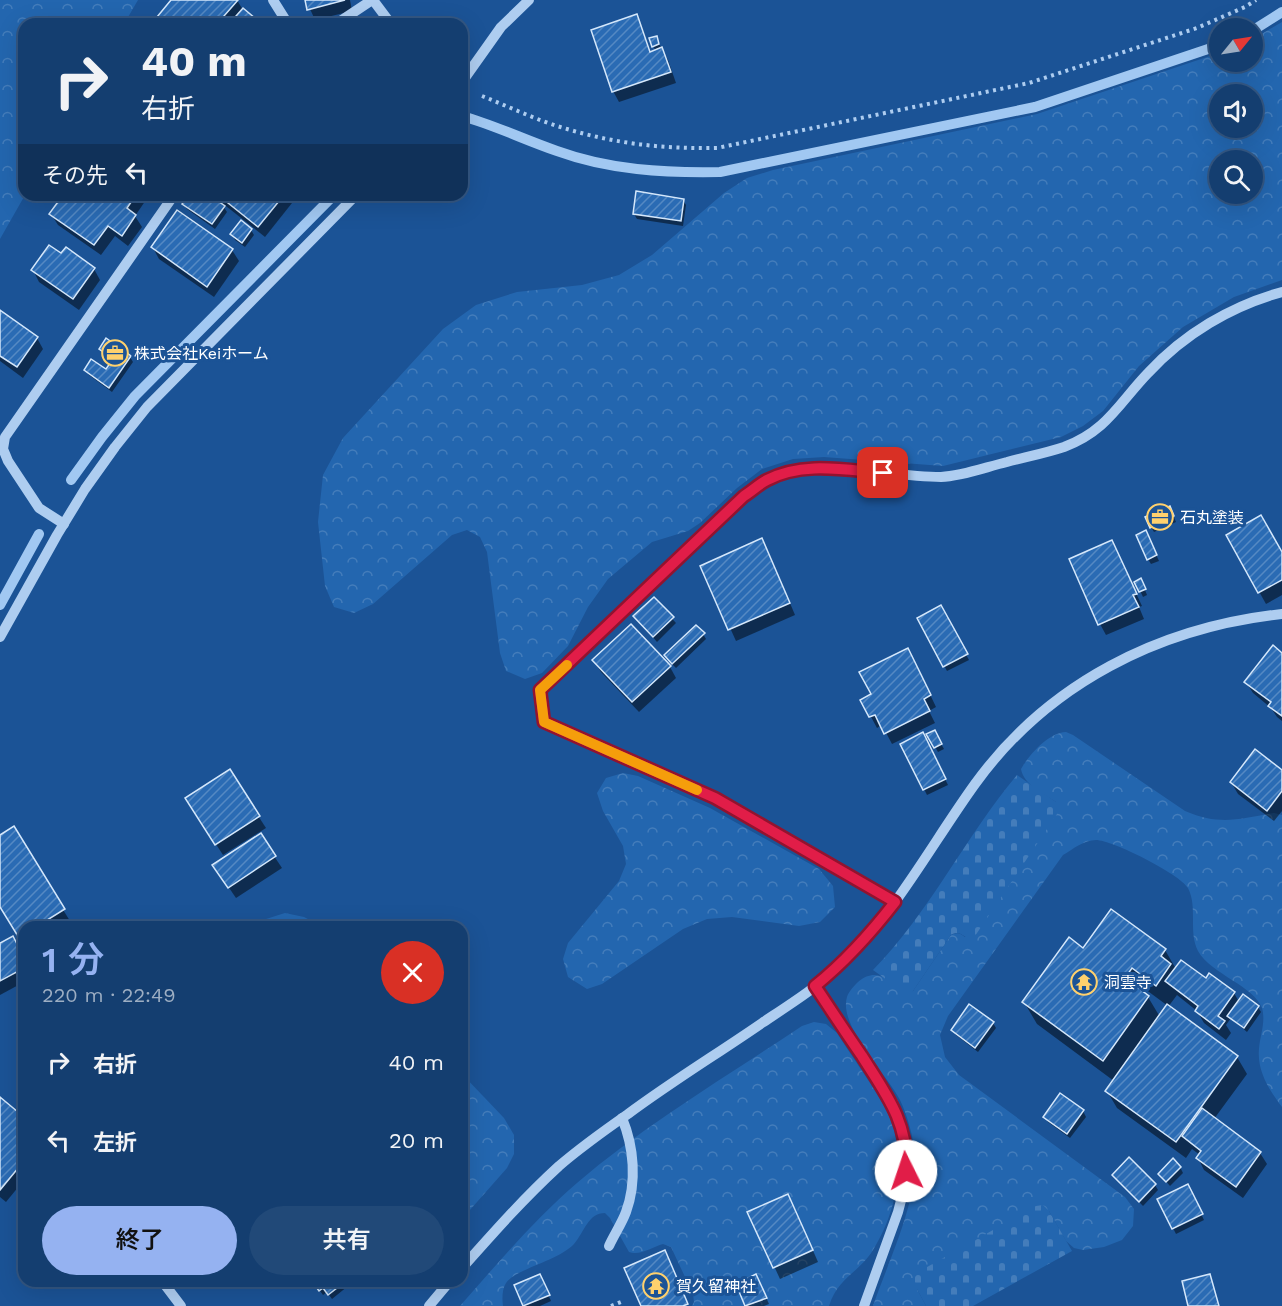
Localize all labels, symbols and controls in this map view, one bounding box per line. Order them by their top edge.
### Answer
north arrow [1209,18,1263,72]
map controls [1209,18,1263,204]
text: 40 m [141,37,247,86]
icon: right [42,42,120,120]
button: sound [1209,84,1263,138]
text: 右折 [141,93,195,125]
button: search [1209,150,1263,204]
icon: left [120,156,153,189]
text: その先 [42,163,108,188]
office icon: 株式会社Keiホーム [100,338,130,368]
place label: 株式会社Keiホーム [134,344,269,363]
pin [857,447,908,498]
icon: arrive [866,456,899,489]
office icon: 石丸塗装 [1145,502,1175,532]
place label: 石丸塗装 [1180,508,1244,527]
text: 1 分 [42,939,104,981]
button: close [381,941,444,1004]
temple icon: 洞雲寺 [1069,967,1099,997]
place label: 洞雲寺 [1104,973,1152,992]
text: 220 m · 22:49 [42,983,176,1007]
icon: right [42,1046,75,1079]
text: 40 m [388,1050,444,1075]
text: 右折 [93,1052,137,1077]
icon: left [42,1124,75,1157]
text: 20 m [389,1128,444,1153]
text: 左折 [93,1130,137,1155]
position arrow [874,1139,938,1203]
button: 終了 [42,1206,237,1275]
button: 共有 [249,1206,444,1275]
temple icon: 賀久留神社 [641,1271,671,1301]
place label: 賀久留神社 [676,1277,756,1296]

